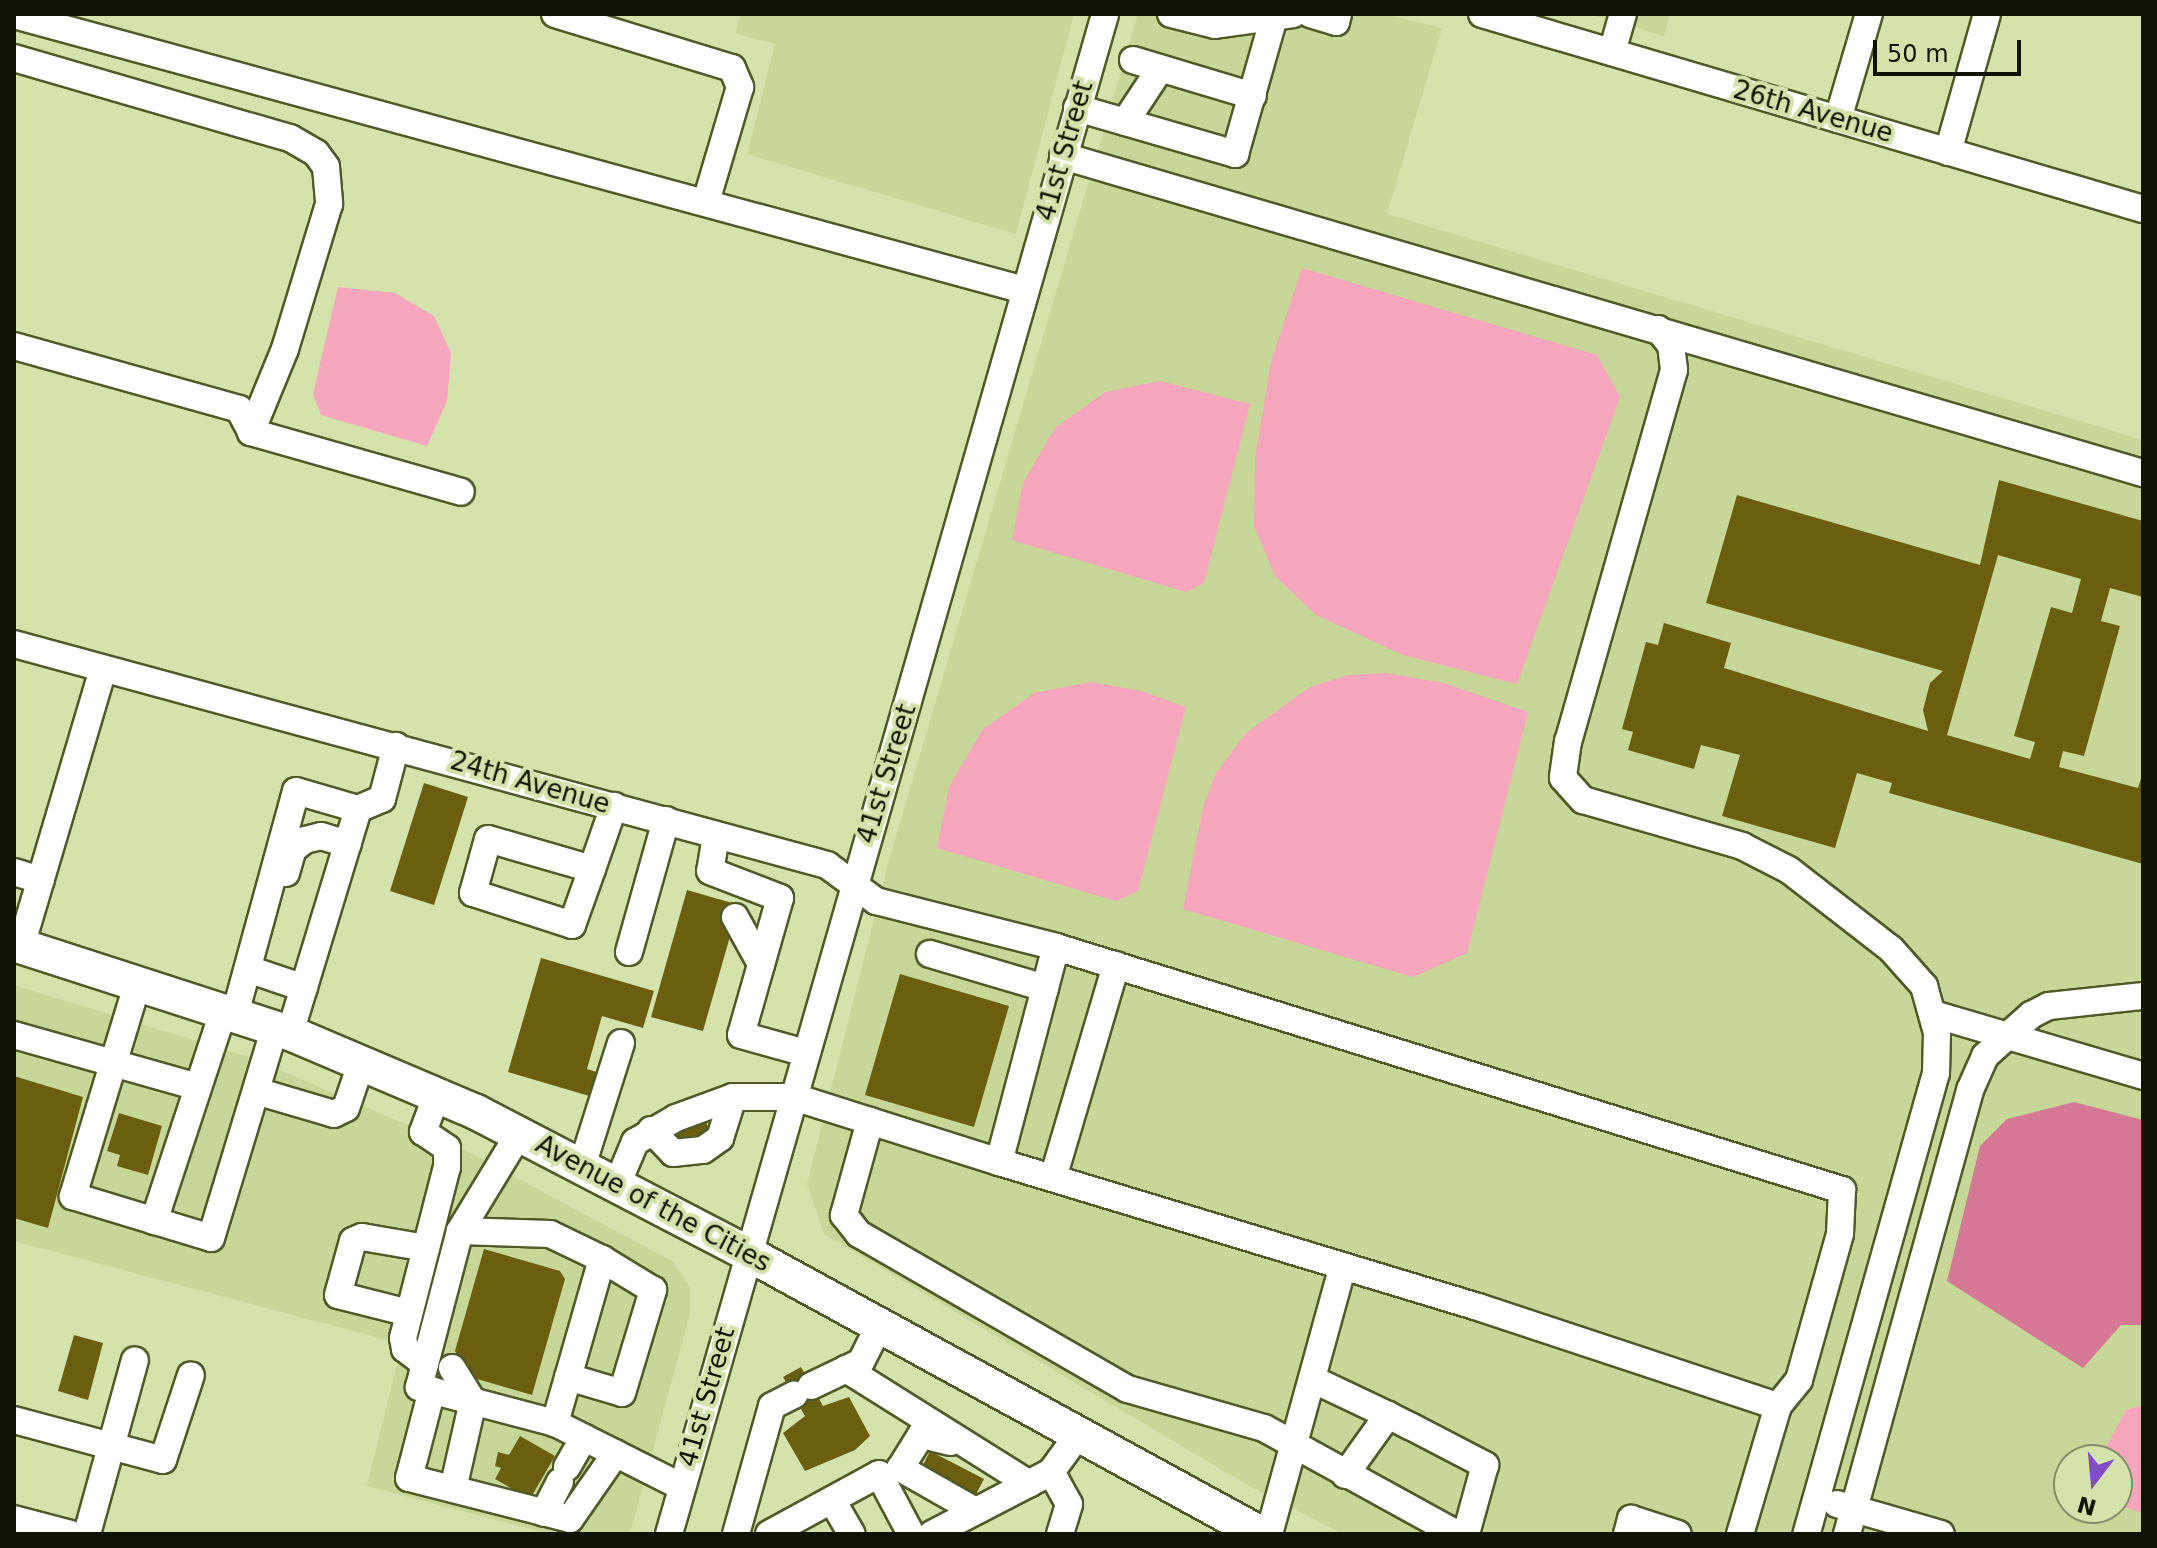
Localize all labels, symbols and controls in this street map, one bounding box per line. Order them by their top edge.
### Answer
scale bar [1877,24,2025,74]
text: 50 m [1887,40,1949,68]
street label: 26th Avenue [1730,74,1896,150]
street label: 41st Street [1030,77,1100,225]
street label: 41st Street [851,701,923,847]
street label: 24th Avenue [447,745,613,821]
street label: Avenue of the Cities [530,1129,776,1279]
street label: 41st Street [672,1323,742,1471]
north arrow [2053,1444,2133,1524]
text: N [2075,1491,2099,1520]

